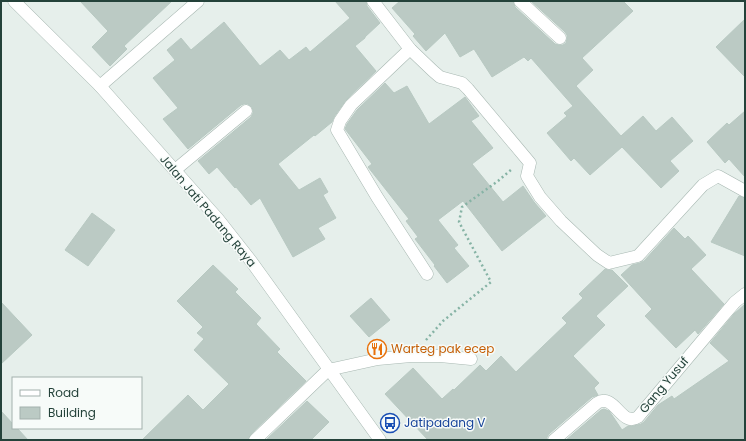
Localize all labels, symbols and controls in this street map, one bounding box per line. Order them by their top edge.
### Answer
street label: Jalan Jati Padang Raya [156,151,261,271]
restaurant icon: Warteg pak ecep [366,338,388,360]
place label: Warteg pak ecep [391,340,494,357]
street label: Gang Yusuf [635,353,692,417]
legend [12,377,142,429]
text: Road [48,384,79,401]
text: Building [48,404,96,421]
bus stop icon: Jatipadang V [379,412,401,434]
place label: Jatipadang V [404,414,485,431]

